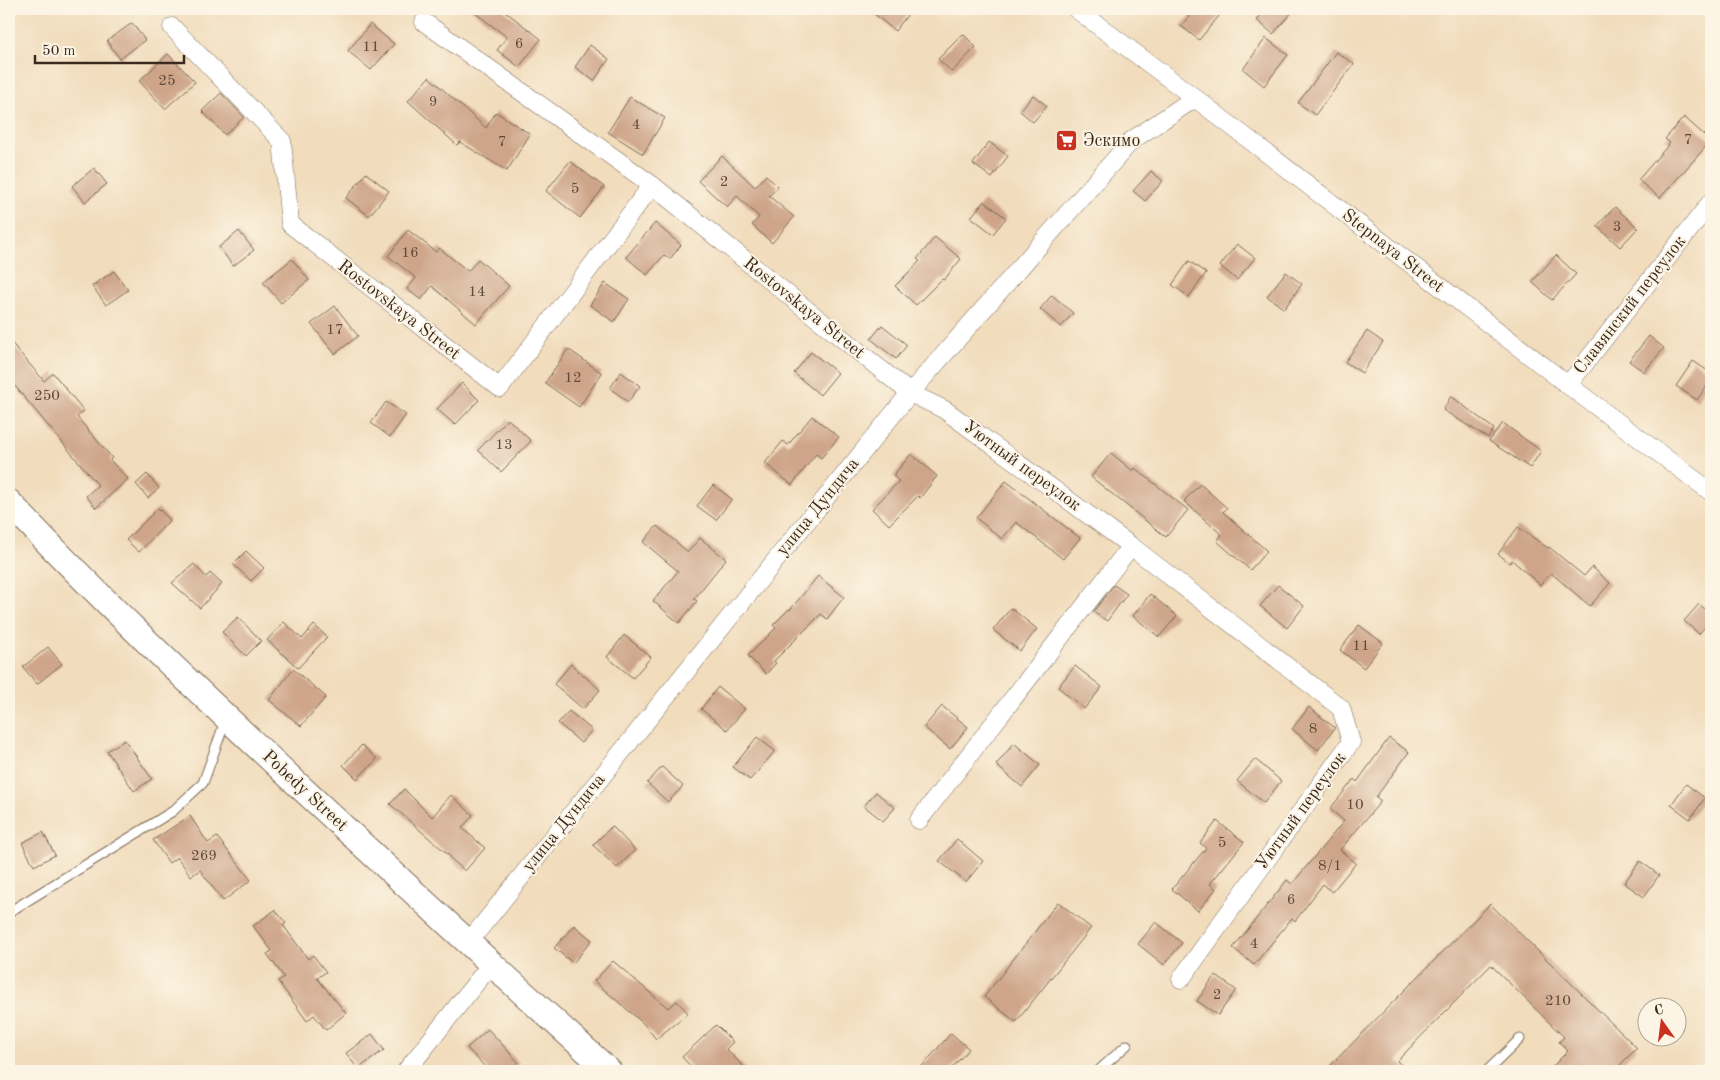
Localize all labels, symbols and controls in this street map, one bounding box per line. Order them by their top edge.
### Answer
scale bar [35,32,184,64]
house number: 6 [515,37,523,52]
house number: 11 [362,40,380,55]
text: 50 m [42,44,76,59]
house number: 25 [158,74,176,89]
house number: 9 [429,95,437,110]
house number: 4 [632,118,640,133]
supermarket icon: Эскимо [1055,129,1079,153]
place label: Эскимо [1083,132,1140,150]
house number: 7 [1684,133,1692,148]
house number: 7 [498,135,506,150]
house number: 2 [720,175,728,190]
house number: 5 [571,182,579,197]
street label: Stepnaya Street [1339,206,1447,296]
house number: 3 [1613,220,1621,235]
street label: Славянский переулок [1570,232,1690,378]
house number: 16 [401,246,419,261]
street label: Rostovskaya Street [740,254,868,362]
street label: Rostovskaya Street [334,257,464,363]
house number: 14 [468,285,486,300]
house number: 17 [326,323,344,338]
house number: 12 [564,371,582,386]
house number: 250 [34,389,60,404]
street label: Уютный переулок [960,417,1084,515]
house number: 13 [495,438,513,453]
street label: улица Дундича [773,455,863,559]
house number: 11 [1352,639,1370,654]
house number: 8 [1309,722,1317,737]
street label: Pobedy Street [259,747,351,835]
street label: Уютный переулок [1252,749,1350,873]
street label: улица Дундича [519,771,609,875]
house number: 10 [1346,798,1364,813]
house number: 5 [1218,836,1226,851]
house number: 269 [191,849,217,864]
house number: 8/1 [1318,859,1342,874]
house number: 6 [1287,893,1295,908]
house number: 4 [1250,937,1258,952]
house number: 2 [1213,988,1221,1003]
house number: 210 [1545,994,1571,1009]
north arrow [1638,998,1688,1048]
text: С [1653,1002,1665,1018]

